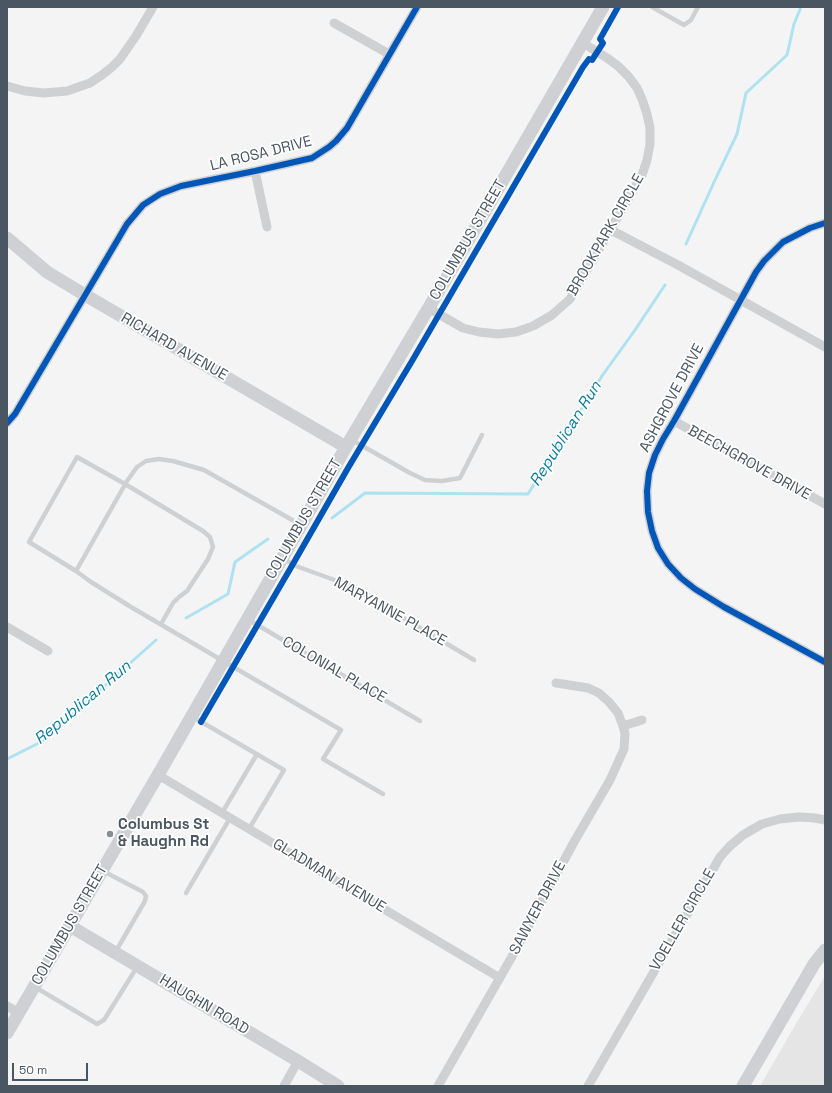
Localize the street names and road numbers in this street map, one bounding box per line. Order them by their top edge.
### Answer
street label: LA ROSA DRIVE [208,133,314,175]
street label: BROOKPARK CIRCLE [564,171,648,299]
street label: COLUMBUS STREET [426,176,510,304]
street label: RICHARD AVENUE [117,309,231,385]
street label: ASHGROVE DRIVE [636,341,708,455]
street label: BEECHGROVE DRIVE [684,422,814,504]
street label: COLUMBUS STREET [262,455,346,583]
street label: MARYANNE PLACE [331,574,449,650]
street label: COLONIAL PLACE [279,633,389,707]
street label: GLADMAN AVENUE [269,835,389,917]
street label: SAWYER DRIVE [506,858,570,958]
street label: COLUMBUS STREET [28,861,112,989]
street label: VOELLER CIRCLE [647,866,719,974]
street label: HAUGHN ROAD [156,971,252,1039]

